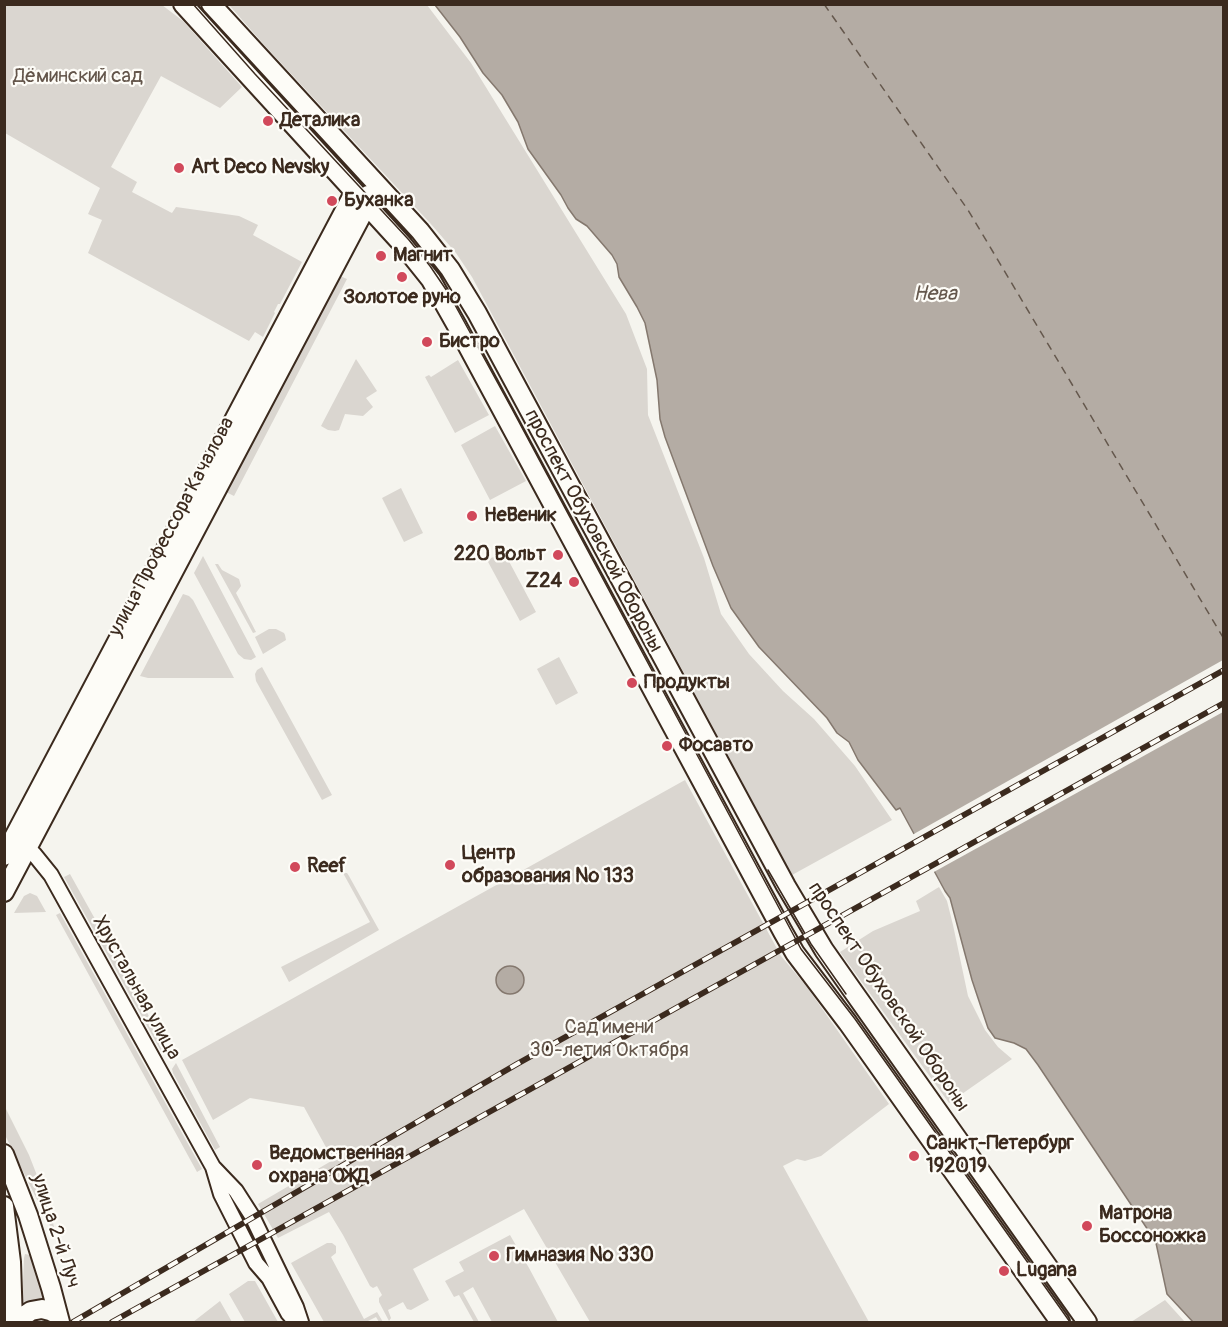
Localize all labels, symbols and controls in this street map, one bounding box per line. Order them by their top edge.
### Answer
park label: Дёминский сад [13,65,143,89]
place label: Деталика [280,109,360,133]
marker: Деталика [261,114,275,128]
place label: Art Deco Nevsky [191,156,329,180]
marker: Art Deco Nevsky [172,161,186,175]
place label: Буханка [344,189,413,213]
marker: Буханка [325,194,339,208]
place label: Магнит [393,244,452,268]
marker: Магнит [374,249,388,263]
marker: Золотое руно [395,270,409,284]
water label: Нева [913,282,957,308]
place label: Золотое руно [343,286,461,310]
place label: Бистро [439,330,500,354]
marker: Бистро [420,335,434,349]
street label: проспект Обуховской Обороны [519,405,667,657]
street label: улица Профессора Качалова [104,413,240,641]
place label: НеВеник [484,504,557,528]
marker: НеВеник [465,509,479,523]
place label: 220 Вольт [454,543,546,567]
marker: 220 Вольт [551,548,565,562]
place label: Z24 [526,570,562,594]
marker: Z24 [567,575,581,589]
place label: Продукты [644,671,730,695]
marker: Продукты [625,676,639,690]
place label: Фосавто [679,734,753,758]
marker: Фосавто [660,739,674,753]
place label: Центр образования № 133 [462,842,634,889]
place label: Reef [307,855,346,879]
marker: Центр образования № 133 [443,858,457,872]
marker: Reef [288,860,302,874]
street label: проспект Обуховской Обороны [802,878,974,1116]
street label: Хрустальная улица [87,912,185,1064]
park label: Сад имени 30-летия Октября [529,1016,689,1063]
place label: Санкт-Петербург 192019 [926,1132,1074,1179]
place label: Ведомственная охрана ОЖД [269,1142,404,1189]
marker: Санкт-Петербург 192019 [907,1149,921,1163]
marker: Ведомственная охрана ОЖД [250,1158,264,1172]
street label: улица 2-й Луч [25,1171,85,1291]
place label: Матрона Боссоножка [1099,1202,1206,1249]
marker: Матрона Боссоножка [1080,1219,1094,1233]
place label: Гимназия № 330 [506,1244,654,1268]
marker: Гимназия № 330 [487,1249,501,1263]
place label: Lugana [1016,1259,1077,1283]
marker: Lugana [997,1264,1011,1278]

